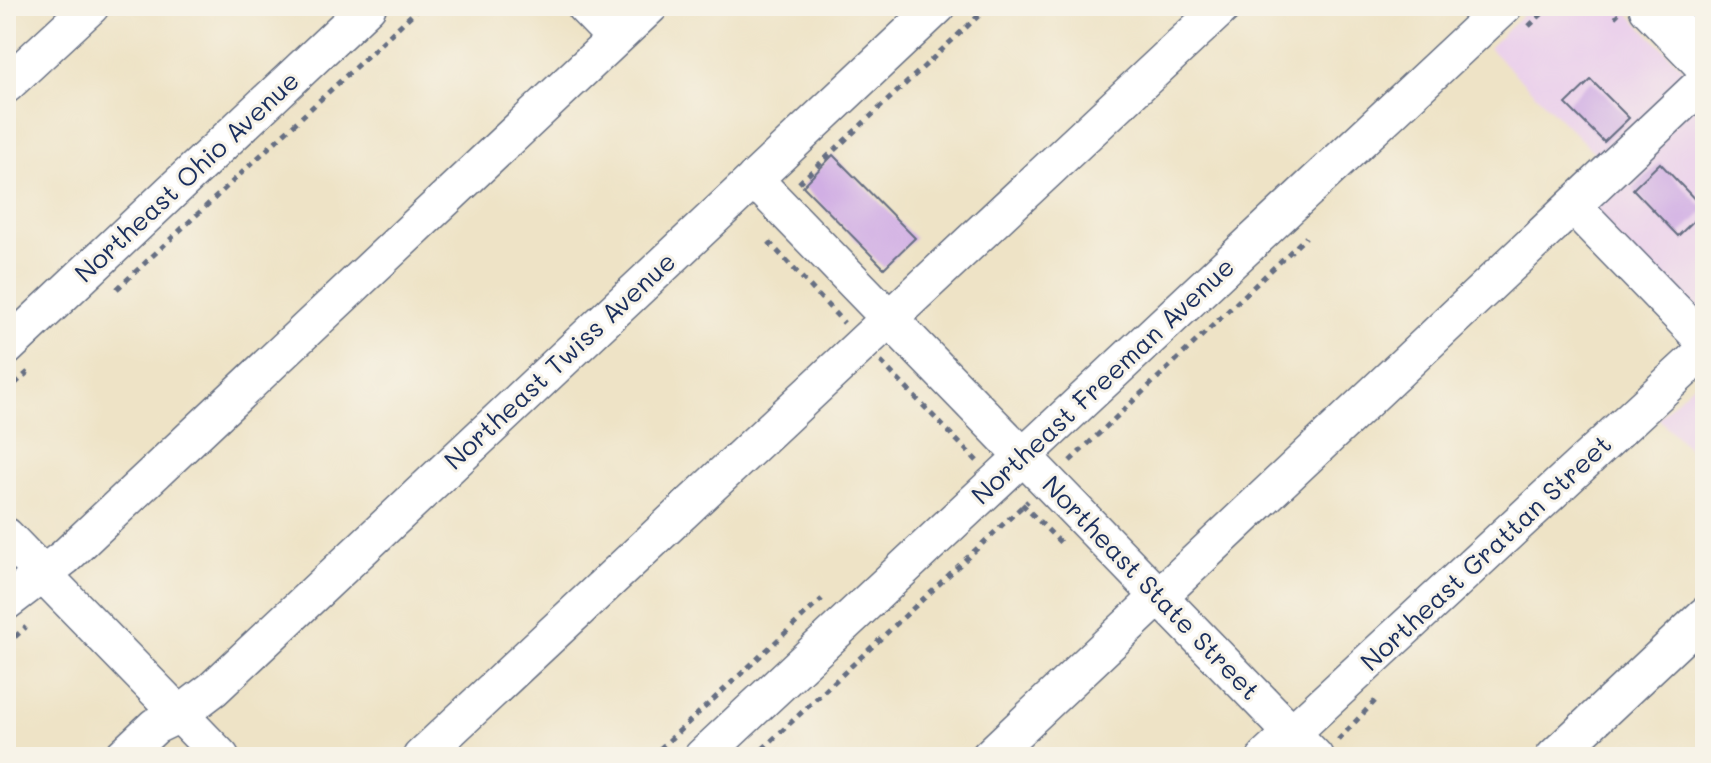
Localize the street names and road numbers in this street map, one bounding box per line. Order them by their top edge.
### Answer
street label: Northeast Ohio Avenue [67,63,306,289]
street label: Northeast Twiss Avenue [436,244,682,477]
street label: Northeast Freeman Avenue [964,249,1241,511]
street label: Northeast Grattan Street [1352,427,1618,678]
street label: Northeast State Street [1036,468,1268,707]

